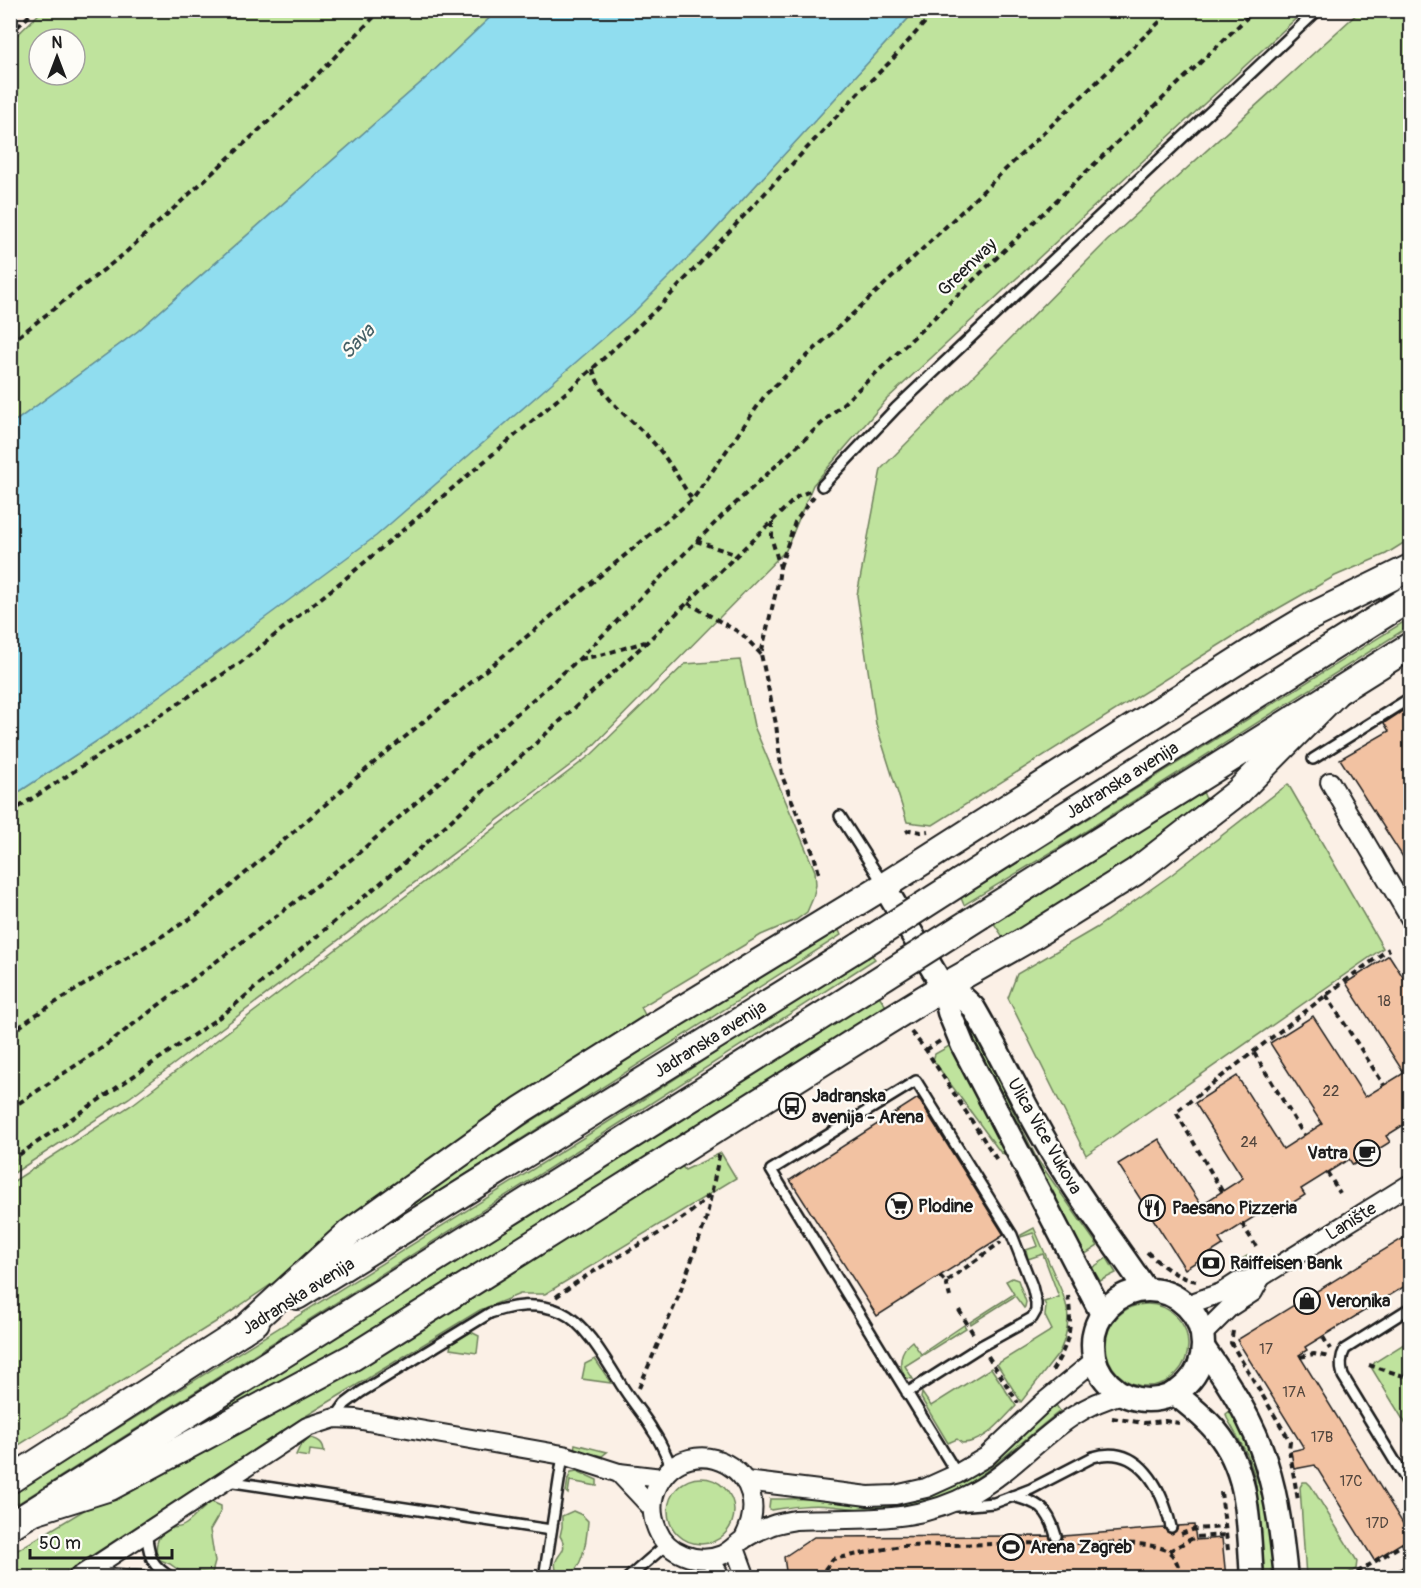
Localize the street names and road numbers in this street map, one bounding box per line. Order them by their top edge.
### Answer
street label: Greenway [933,233,1002,301]
street label: Jadranska avenija [1061,736,1183,824]
street label: Jadranska avenija [649,995,771,1083]
street label: Ulica Vice Vukova [1002,1074,1087,1198]
street label: Lanište [1322,1197,1381,1246]
street label: Jadranska avenija [237,1252,359,1340]

